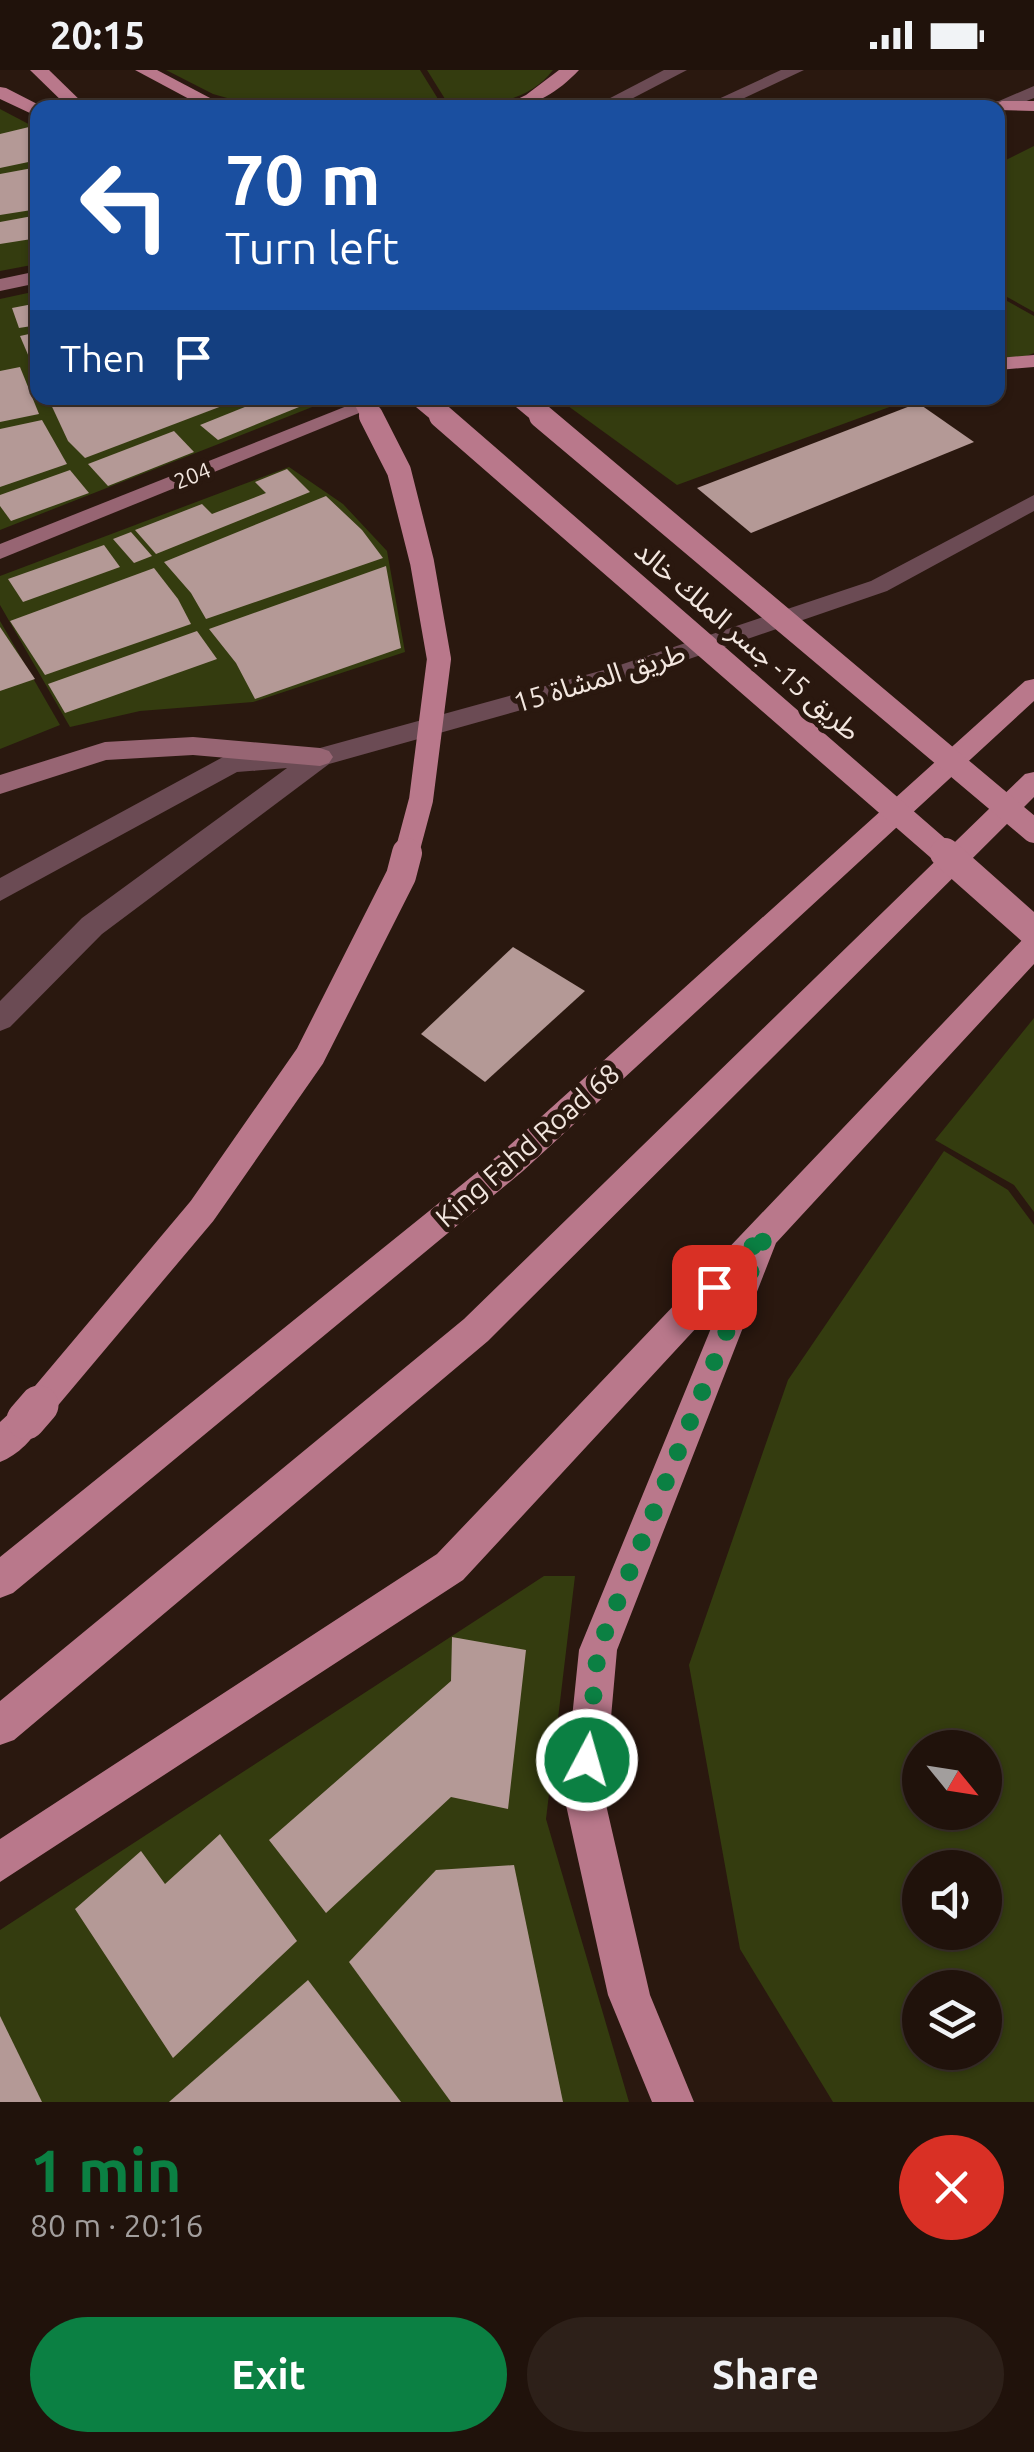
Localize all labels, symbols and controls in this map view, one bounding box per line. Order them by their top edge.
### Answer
text: 20:15 [50,14,145,56]
icon: left [60,140,190,270]
text: 70 m [225,140,381,218]
text: Turn left [225,222,399,273]
icon: arrive [166,330,221,385]
text: Then [60,337,146,379]
street label: 204 [170,456,214,494]
street label: طريق 15- جسر الملك خالد [627,534,867,748]
street label: طريق المشاة 15 [509,636,690,721]
street label: King Fahd Road 68 [429,1057,625,1233]
pin [672,1245,757,1330]
icon: arrive [687,1260,742,1315]
position arrow [535,1708,639,1812]
north arrow [902,1730,1002,1830]
map controls [902,1730,1002,2070]
button: sound [902,1850,1002,1950]
button: layers [902,1970,1002,2070]
button: close [899,2135,1004,2240]
text: 1 min [30,2136,182,2203]
text: 80 m · 20:16 [30,2207,204,2243]
button: Exit [30,2317,507,2432]
button: Share [527,2317,1004,2432]

